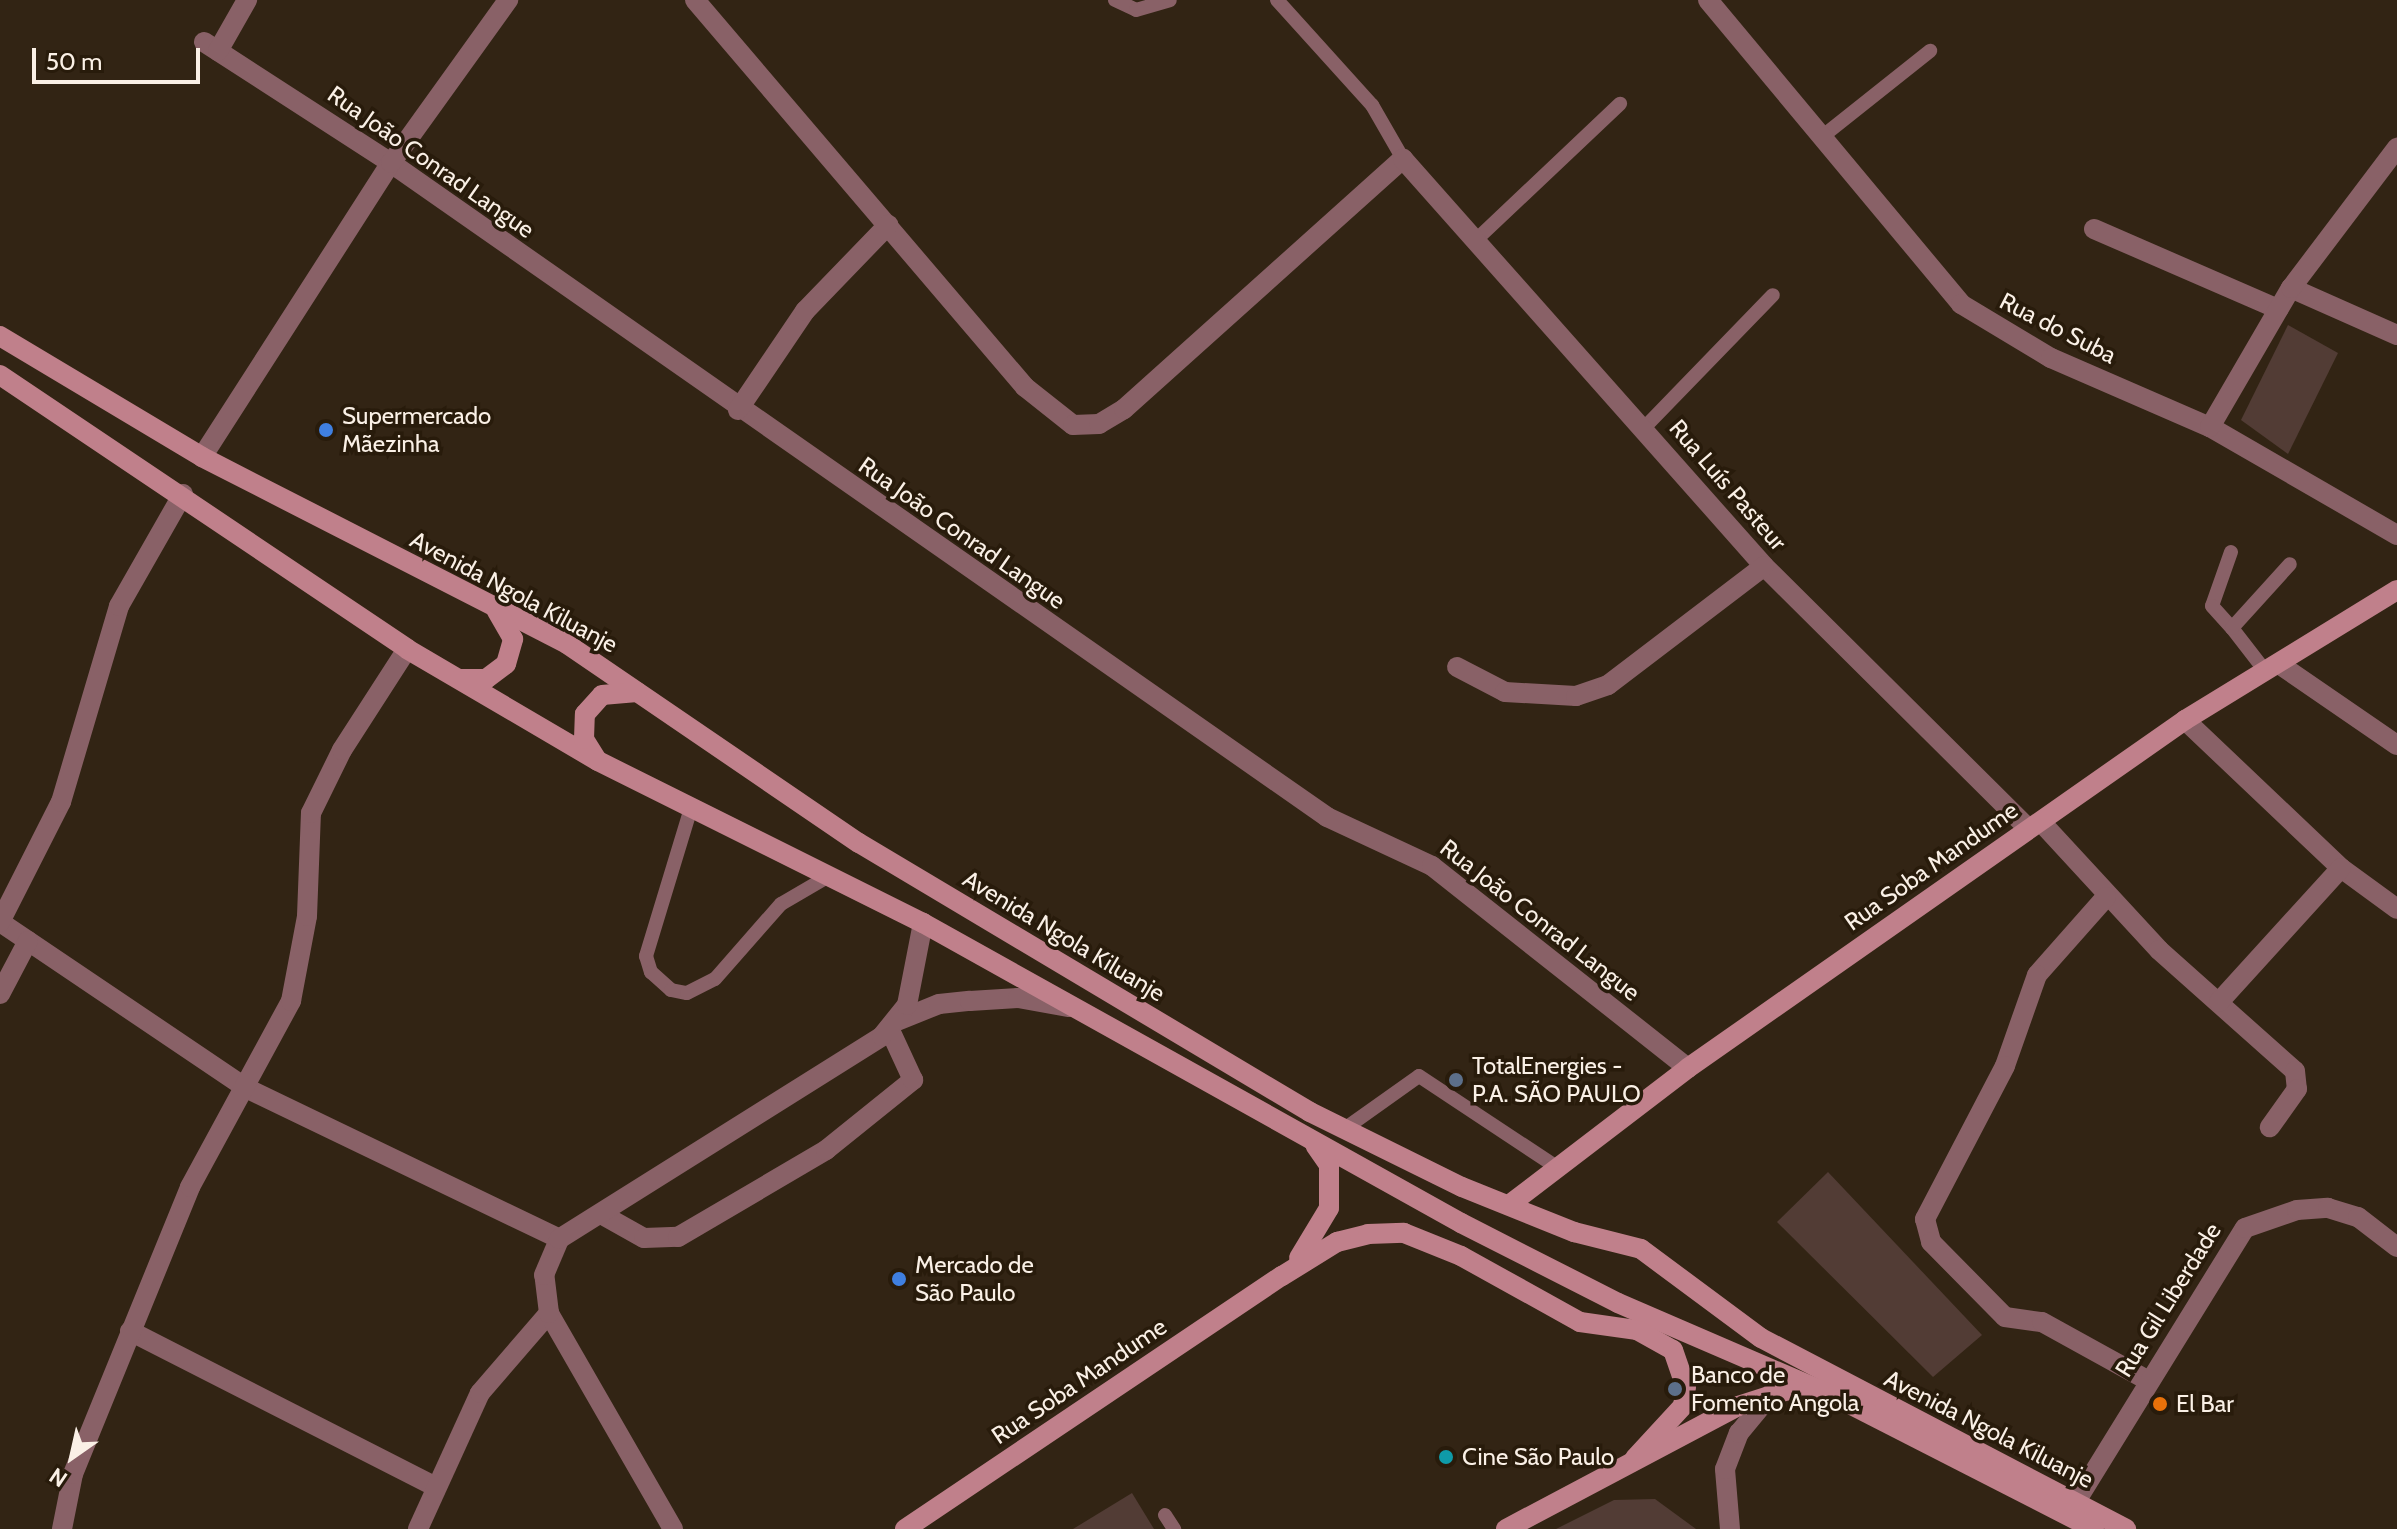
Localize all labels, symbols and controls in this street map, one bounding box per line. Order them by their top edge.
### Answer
scale bar [36,32,204,82]
text: 50 m [46,47,102,76]
street label: Rua João Conrad Langue [322,80,540,244]
street label: Rua do Suba [1995,286,2121,370]
place label: Supermercado Mãezinha [342,402,491,458]
street label: Rua Luís Pasteur [1663,414,1793,556]
marker: Supermercado Mãezinha [317,421,335,439]
street label: Rua João Conrad Langue [853,451,1071,615]
street label: Avenida Ngola Kiluanje [405,525,623,659]
street label: Rua Soba Mandume [1839,796,2023,936]
street label: Rua João Conrad Langue [1434,833,1646,1007]
street label: Avenida Ngola Kiluanje [958,864,1170,1008]
place label: TotalEnergies - P.A. SÃO PAULO [1472,1052,1641,1108]
marker: TotalEnergies - P.A. SÃO PAULO [1447,1071,1465,1089]
street label: Rua Gil Liberdade [2109,1218,2227,1382]
place label: Mercado de São Paulo [915,1251,1034,1307]
marker: Mercado de São Paulo [890,1270,908,1288]
street label: Rua Soba Mandume [986,1312,1172,1450]
place label: Banco de Fomento Angola [1691,1361,1859,1417]
street label: Avenida Ngola Kiluanje [1880,1364,2098,1494]
marker: Banco de Fomento Angola [1666,1380,1684,1398]
place label: El Bar [2176,1390,2234,1418]
marker: El Bar [2151,1395,2169,1413]
north arrow [32,1417,112,1497]
place label: Cine São Paulo [1462,1443,1614,1471]
marker: Cine São Paulo [1437,1448,1455,1466]
text: N [44,1462,72,1493]

